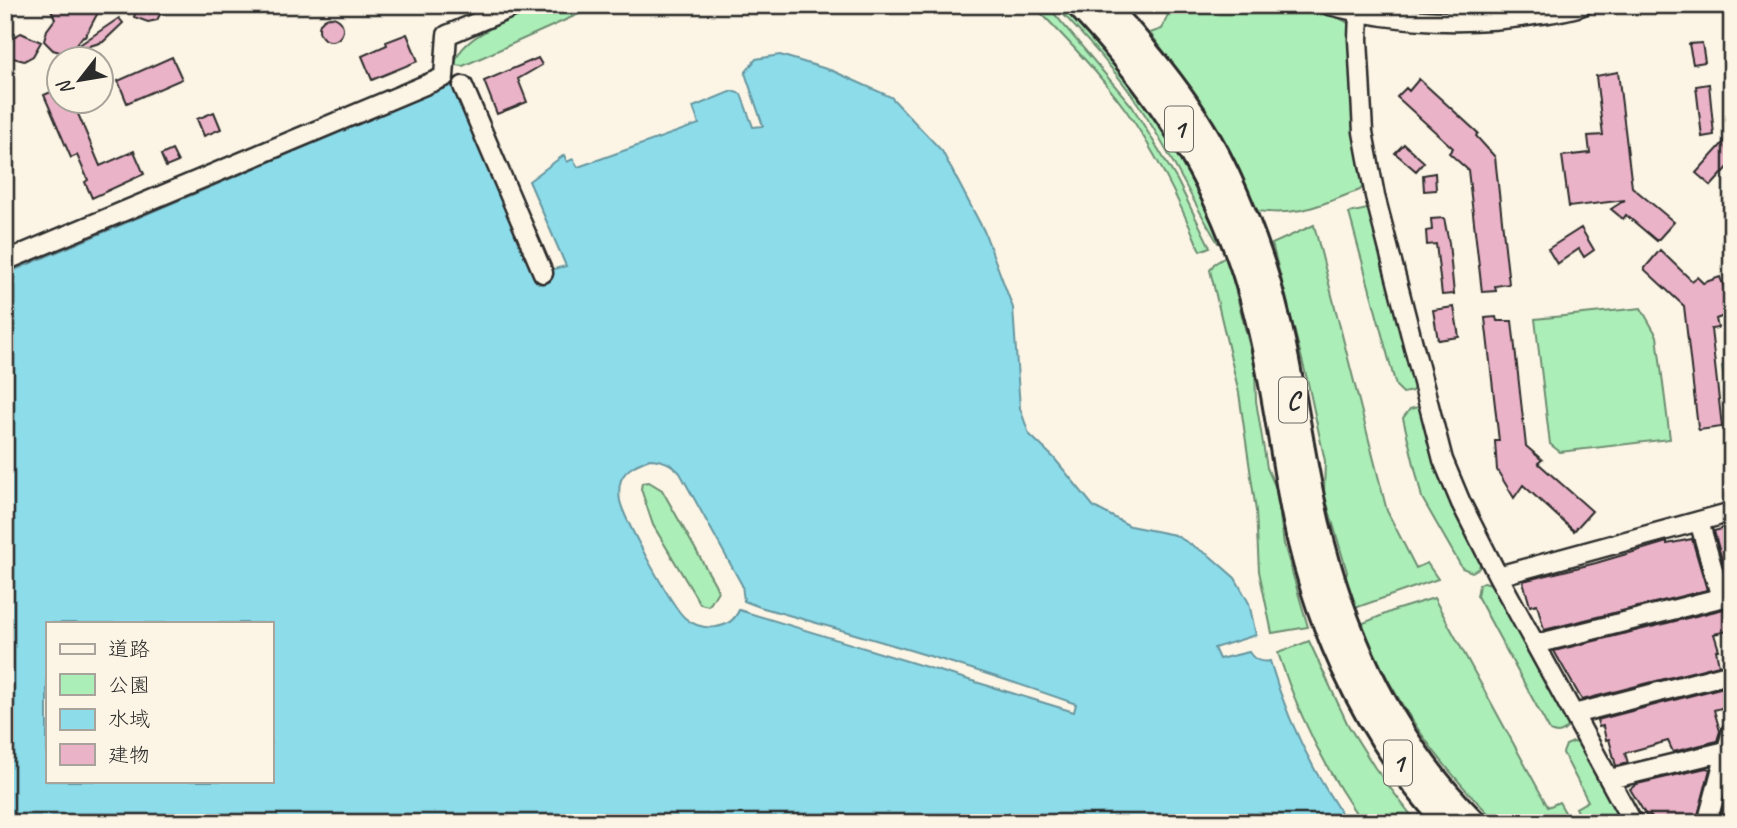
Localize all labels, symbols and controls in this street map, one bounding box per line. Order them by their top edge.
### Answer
north arrow [46,46,116,116]
text: N [51,74,80,99]
road number: 1 [1165,106,1193,152]
road number: C [1279,378,1307,422]
legend [46,622,273,782]
text: 道路 [108,636,150,662]
text: 公園 [108,672,150,698]
text: 水域 [108,706,150,732]
road number: 1 [1384,740,1412,786]
text: 建物 [108,742,150,768]

